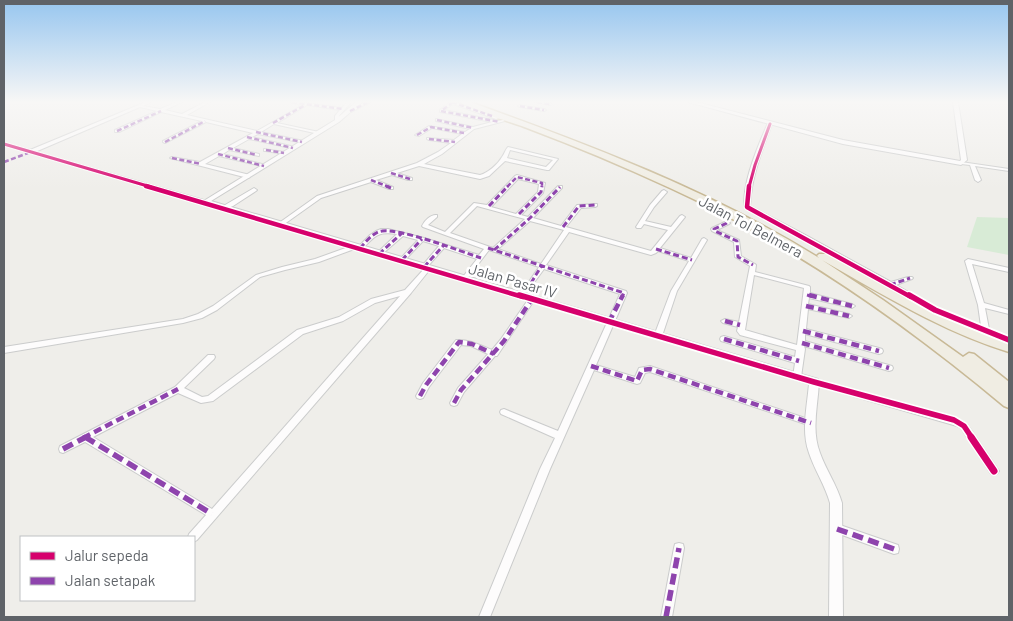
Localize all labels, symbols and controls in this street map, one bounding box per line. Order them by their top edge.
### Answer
street label: Jalan Tol Belmera [696,191,806,261]
street label: Jalan Pasar IV [467,259,559,301]
legend [20,536,195,601]
text: Jalur sepeda [65,546,149,564]
text: Jalan setapak [65,571,156,589]

